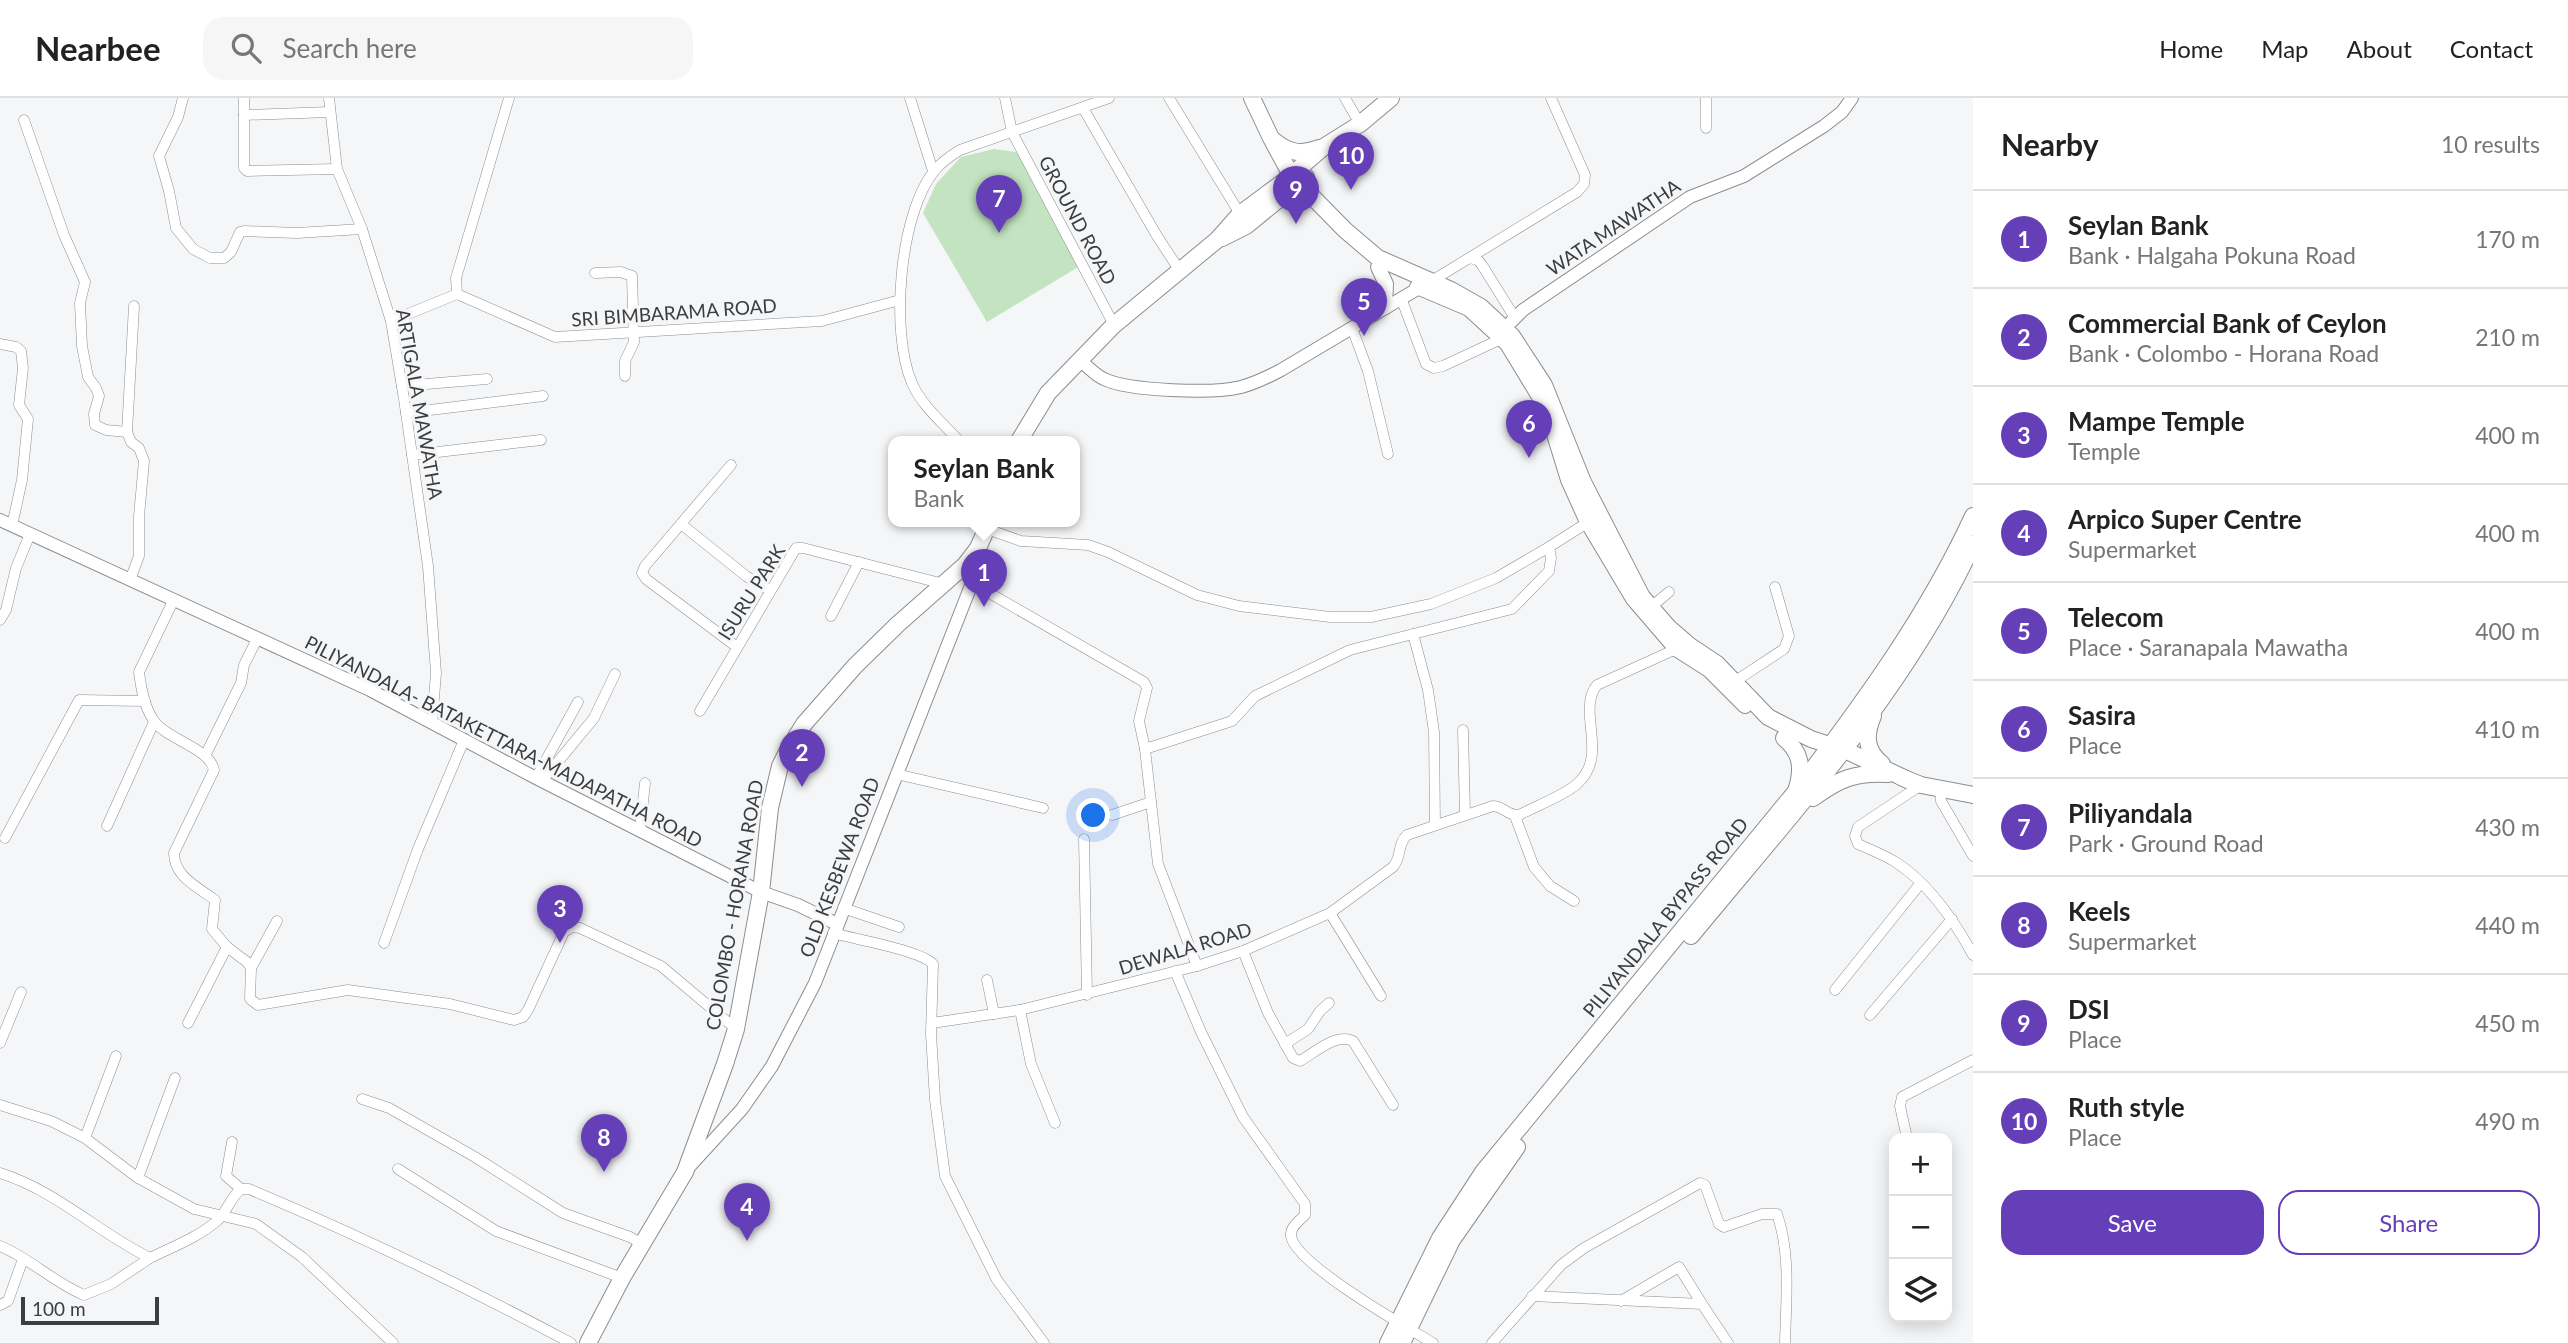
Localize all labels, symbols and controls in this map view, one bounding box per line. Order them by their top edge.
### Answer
search box [203,17,693,80]
text: Nearbee [35,28,161,68]
icon: search [227,29,265,67]
text: Search here [283,32,417,64]
text: Home [2159,34,2223,63]
text: Map [2261,34,2309,63]
text: About [2347,34,2412,63]
text: Contact [2450,34,2533,63]
text: Nearby [2001,126,2099,162]
text: 10 results [2441,130,2540,158]
pin: 10 [1328,132,1374,190]
street label: GROUND ROAD [1034,152,1122,288]
pin: 9 [1273,166,1319,224]
street label: WATA MAWATHA [1542,174,1684,280]
pin: 7 [976,175,1022,233]
text: Seylan Bank [2068,209,2209,241]
text: 1 [2017,225,2031,253]
text: 170 m [2475,225,2540,253]
text: Bank · Halgaha Pokuna Road [2068,241,2356,269]
pin: 5 [1341,278,1387,336]
street label: SRI BIMBARAMA ROAD [570,293,778,331]
street label: ARTIGALA MAWATHA [392,307,448,501]
text: Commercial Bank of Ceylon [2068,307,2387,339]
text: 2 [2017,323,2031,351]
text: 210 m [2475,323,2540,351]
text: Bank · Colombo - Horana Road [2068,339,2379,367]
pin: 6 [1506,400,1552,458]
text: Mampe Temple [2068,405,2245,437]
text: 3 [2017,421,2031,449]
text: 400 m [2475,421,2540,449]
popup [888,436,1080,527]
text: Temple [2068,437,2140,465]
text: Seylan Bank [914,452,1054,484]
text: Bank [914,484,964,512]
text: Arpico Super Centre [2068,503,2302,535]
text: 4 [2017,519,2031,547]
text: 400 m [2475,519,2540,547]
text: Supermarket [2068,535,2197,563]
street label: ISURU PARK [713,540,790,644]
pin: 1 [961,549,1007,607]
text: Telecom [2068,601,2164,633]
text: 5 [2017,617,2031,645]
text: 400 m [2475,617,2540,645]
street label: PILIYANDALA- BATAKETTARA-MADAPATHA ROAD [301,630,707,852]
text: Place · Saranapala Mawatha [2068,633,2348,661]
text: Sasira [2068,699,2136,731]
text: 6 [2017,715,2031,743]
text: 410 m [2475,715,2540,743]
pin: 2 [779,729,825,787]
text: Place [2068,731,2122,759]
street label: OLD KESBEWA ROAD [794,774,884,960]
street label: COLOMBO - HORANA ROAD [701,778,767,1032]
text: Piliyandala [2068,797,2193,829]
your location [1076,798,1110,832]
street label: PILIYANDALA BYPASS ROAD [1577,813,1753,1021]
text: 7 [2017,813,2031,841]
text: 430 m [2475,813,2540,841]
text: Park · Ground Road [2068,829,2264,857]
pin: 3 [537,885,583,943]
text: Keels [2068,895,2131,927]
text: 8 [2017,911,2031,939]
text: 440 m [2475,911,2540,939]
street label: DEWALA ROAD [1116,917,1254,979]
text: Supermarket [2068,927,2197,955]
text: DSI [2068,993,2110,1025]
text: 9 [2017,1009,2031,1037]
text: 450 m [2475,1009,2540,1037]
text: Place [2068,1025,2122,1053]
text: Ruth style [2068,1091,2185,1123]
text: 10 [2011,1107,2037,1135]
text: 490 m [2475,1107,2540,1135]
pin: 8 [581,1114,627,1172]
text: Place [2068,1123,2122,1151]
map controls [1889,1133,1952,1322]
button: + [1889,1133,1952,1196]
pin: 4 [724,1183,770,1241]
button: Save [2001,1190,2264,1255]
button: Share [2278,1190,2540,1255]
button: − [1889,1196,1952,1259]
button: layers [1889,1259,1952,1322]
scale bar [21,1294,159,1326]
text: 100 m [32,1297,86,1320]

